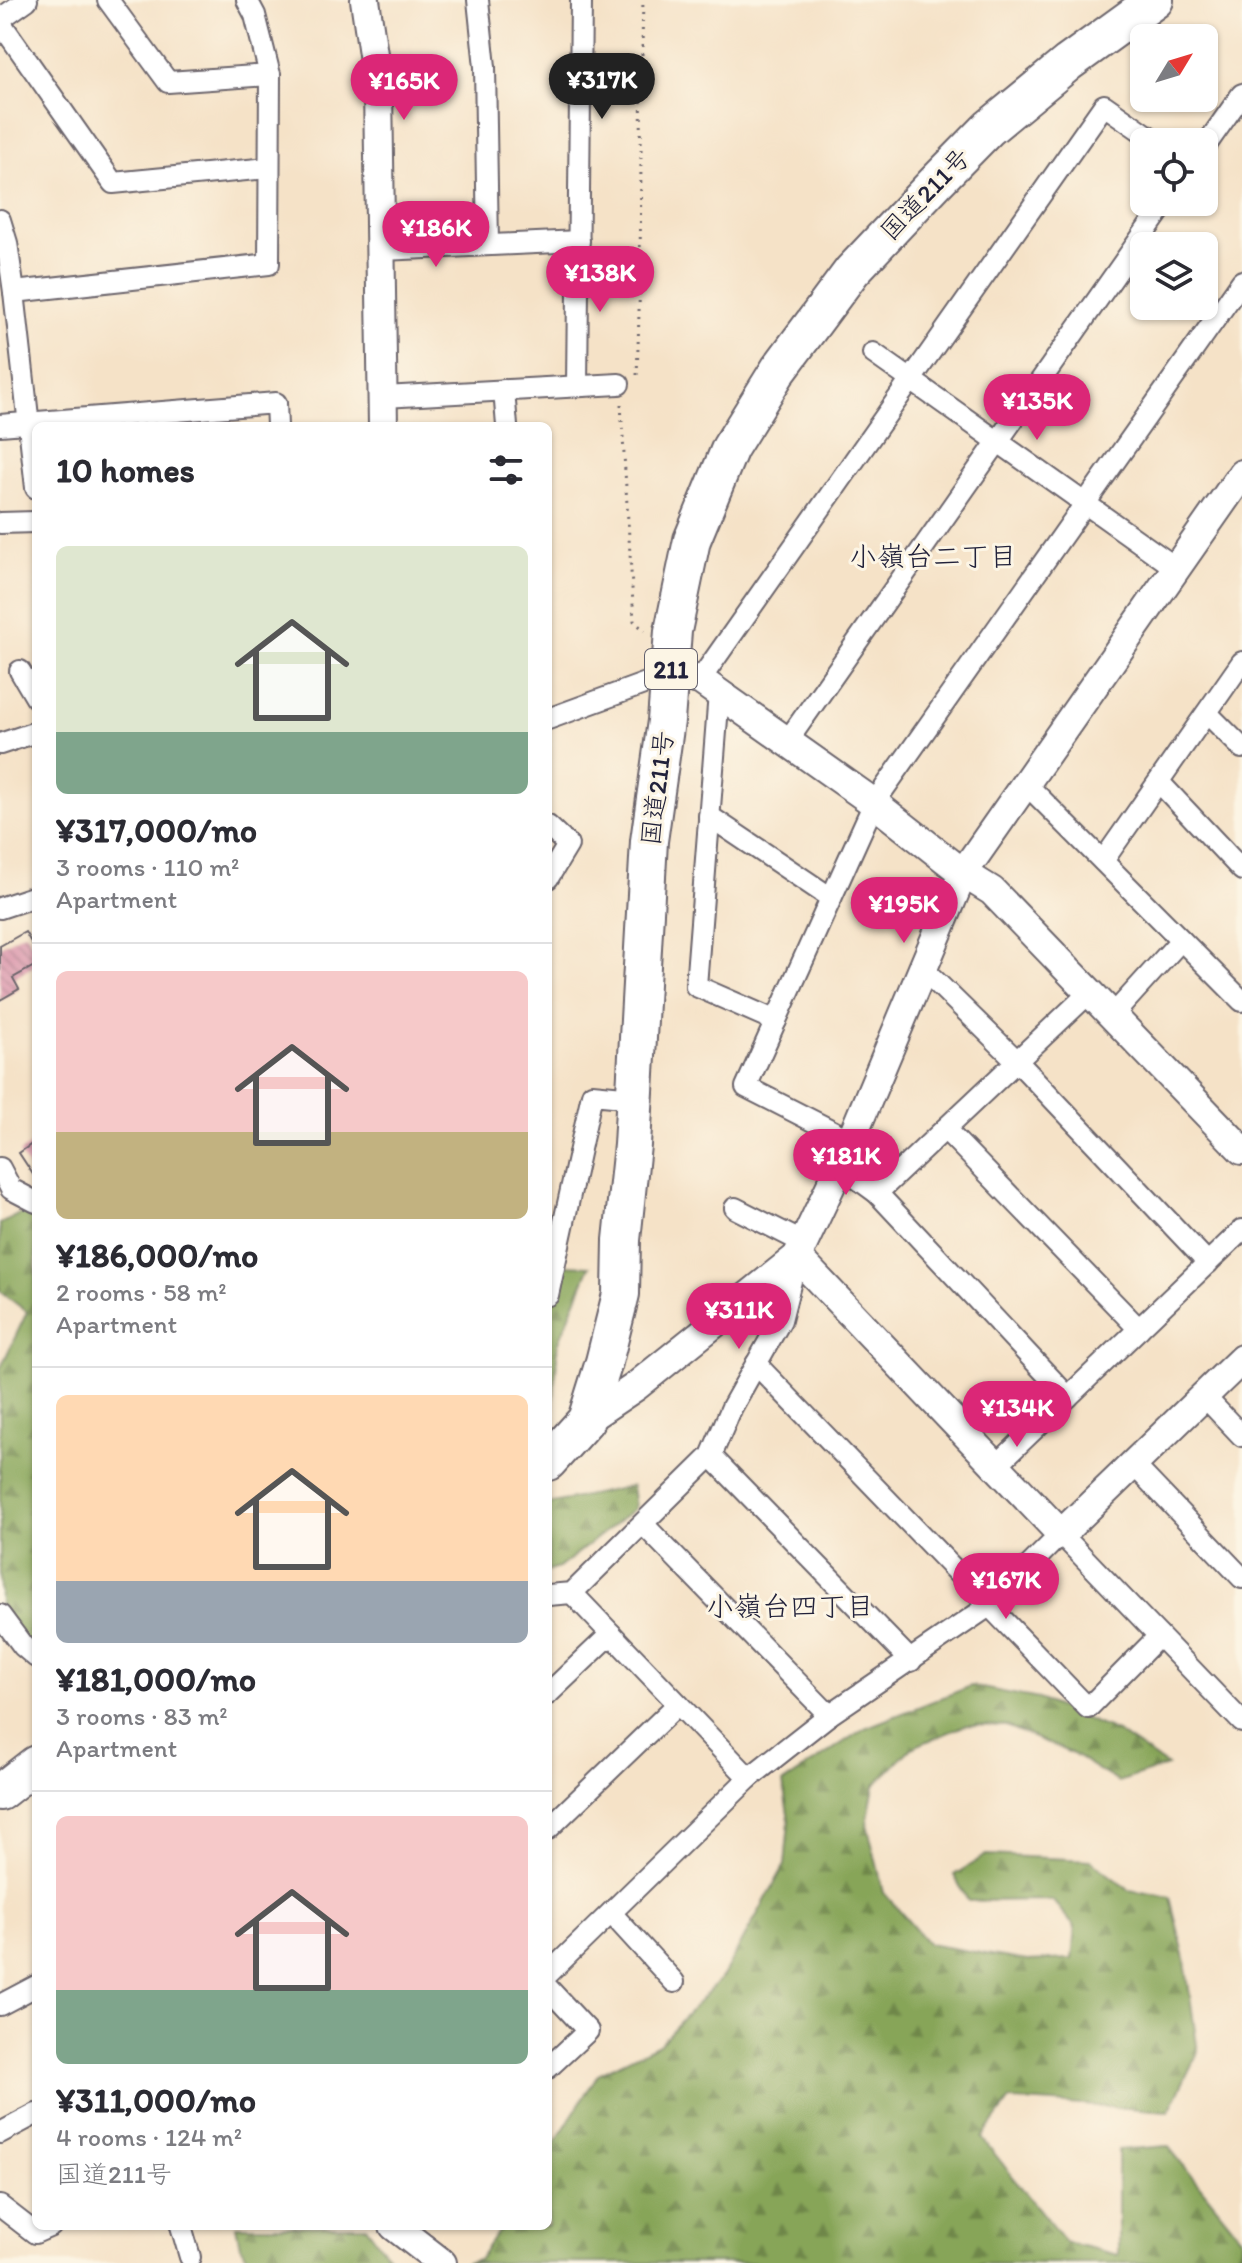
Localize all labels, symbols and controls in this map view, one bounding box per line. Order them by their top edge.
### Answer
north arrow [1130,24,1218,112]
map controls [1130,24,1218,320]
pin: ¥317K [546,53,658,121]
pin: ¥165K [348,54,460,122]
text: ¥317K [567,63,637,95]
text: ¥165K [369,64,439,96]
button: locate [1130,128,1218,216]
street label: 国道211号 [873,141,977,247]
pin: ¥186K [380,201,492,269]
text: ¥186K [400,211,472,243]
button: layers [1130,232,1218,320]
pin: ¥138K [544,246,656,314]
text: ¥138K [564,256,636,288]
pin: ¥135K [981,374,1093,442]
text: ¥135K [1001,384,1073,416]
icon: filters [484,448,528,492]
text: 10 homes [56,450,195,491]
district label: 小嶺台二丁目 [849,539,1017,573]
icon: home [220,598,364,742]
road number: 211 [645,649,697,689]
street label: 国道211号 [634,729,680,847]
text: ¥317,000/mo [56,810,257,851]
text: 3 rooms · 110 m² [56,851,239,883]
pin: ¥195K [848,877,960,945]
text: Apartment [56,883,177,915]
text: ¥195K [869,887,939,919]
icon: home [220,1023,364,1167]
pin: ¥181K [790,1129,902,1197]
text: ¥181K [811,1139,881,1171]
text: ¥186,000/mo [56,1235,258,1276]
text: 2 rooms · 58 m² [56,1276,227,1308]
pin: ¥311K [683,1283,795,1351]
text: ¥311K [704,1293,774,1325]
text: Apartment [56,1308,177,1340]
pin: ¥134K [961,1381,1073,1449]
text: ¥134K [980,1391,1054,1423]
icon: home [220,1447,364,1591]
pin: ¥167K [950,1553,1062,1621]
text: ¥167K [971,1563,1041,1595]
district label: 小嶺台四丁目 [706,1589,874,1623]
text: ¥181,000/mo [56,1659,256,1700]
text: 3 rooms · 83 m² [56,1700,228,1732]
text: Apartment [56,1732,177,1764]
icon: home [220,1868,364,2012]
text: ¥311,000/mo [56,2080,256,2121]
text: 4 rooms · 124 m² [56,2121,242,2153]
text: 国道211号 [56,2158,172,2190]

